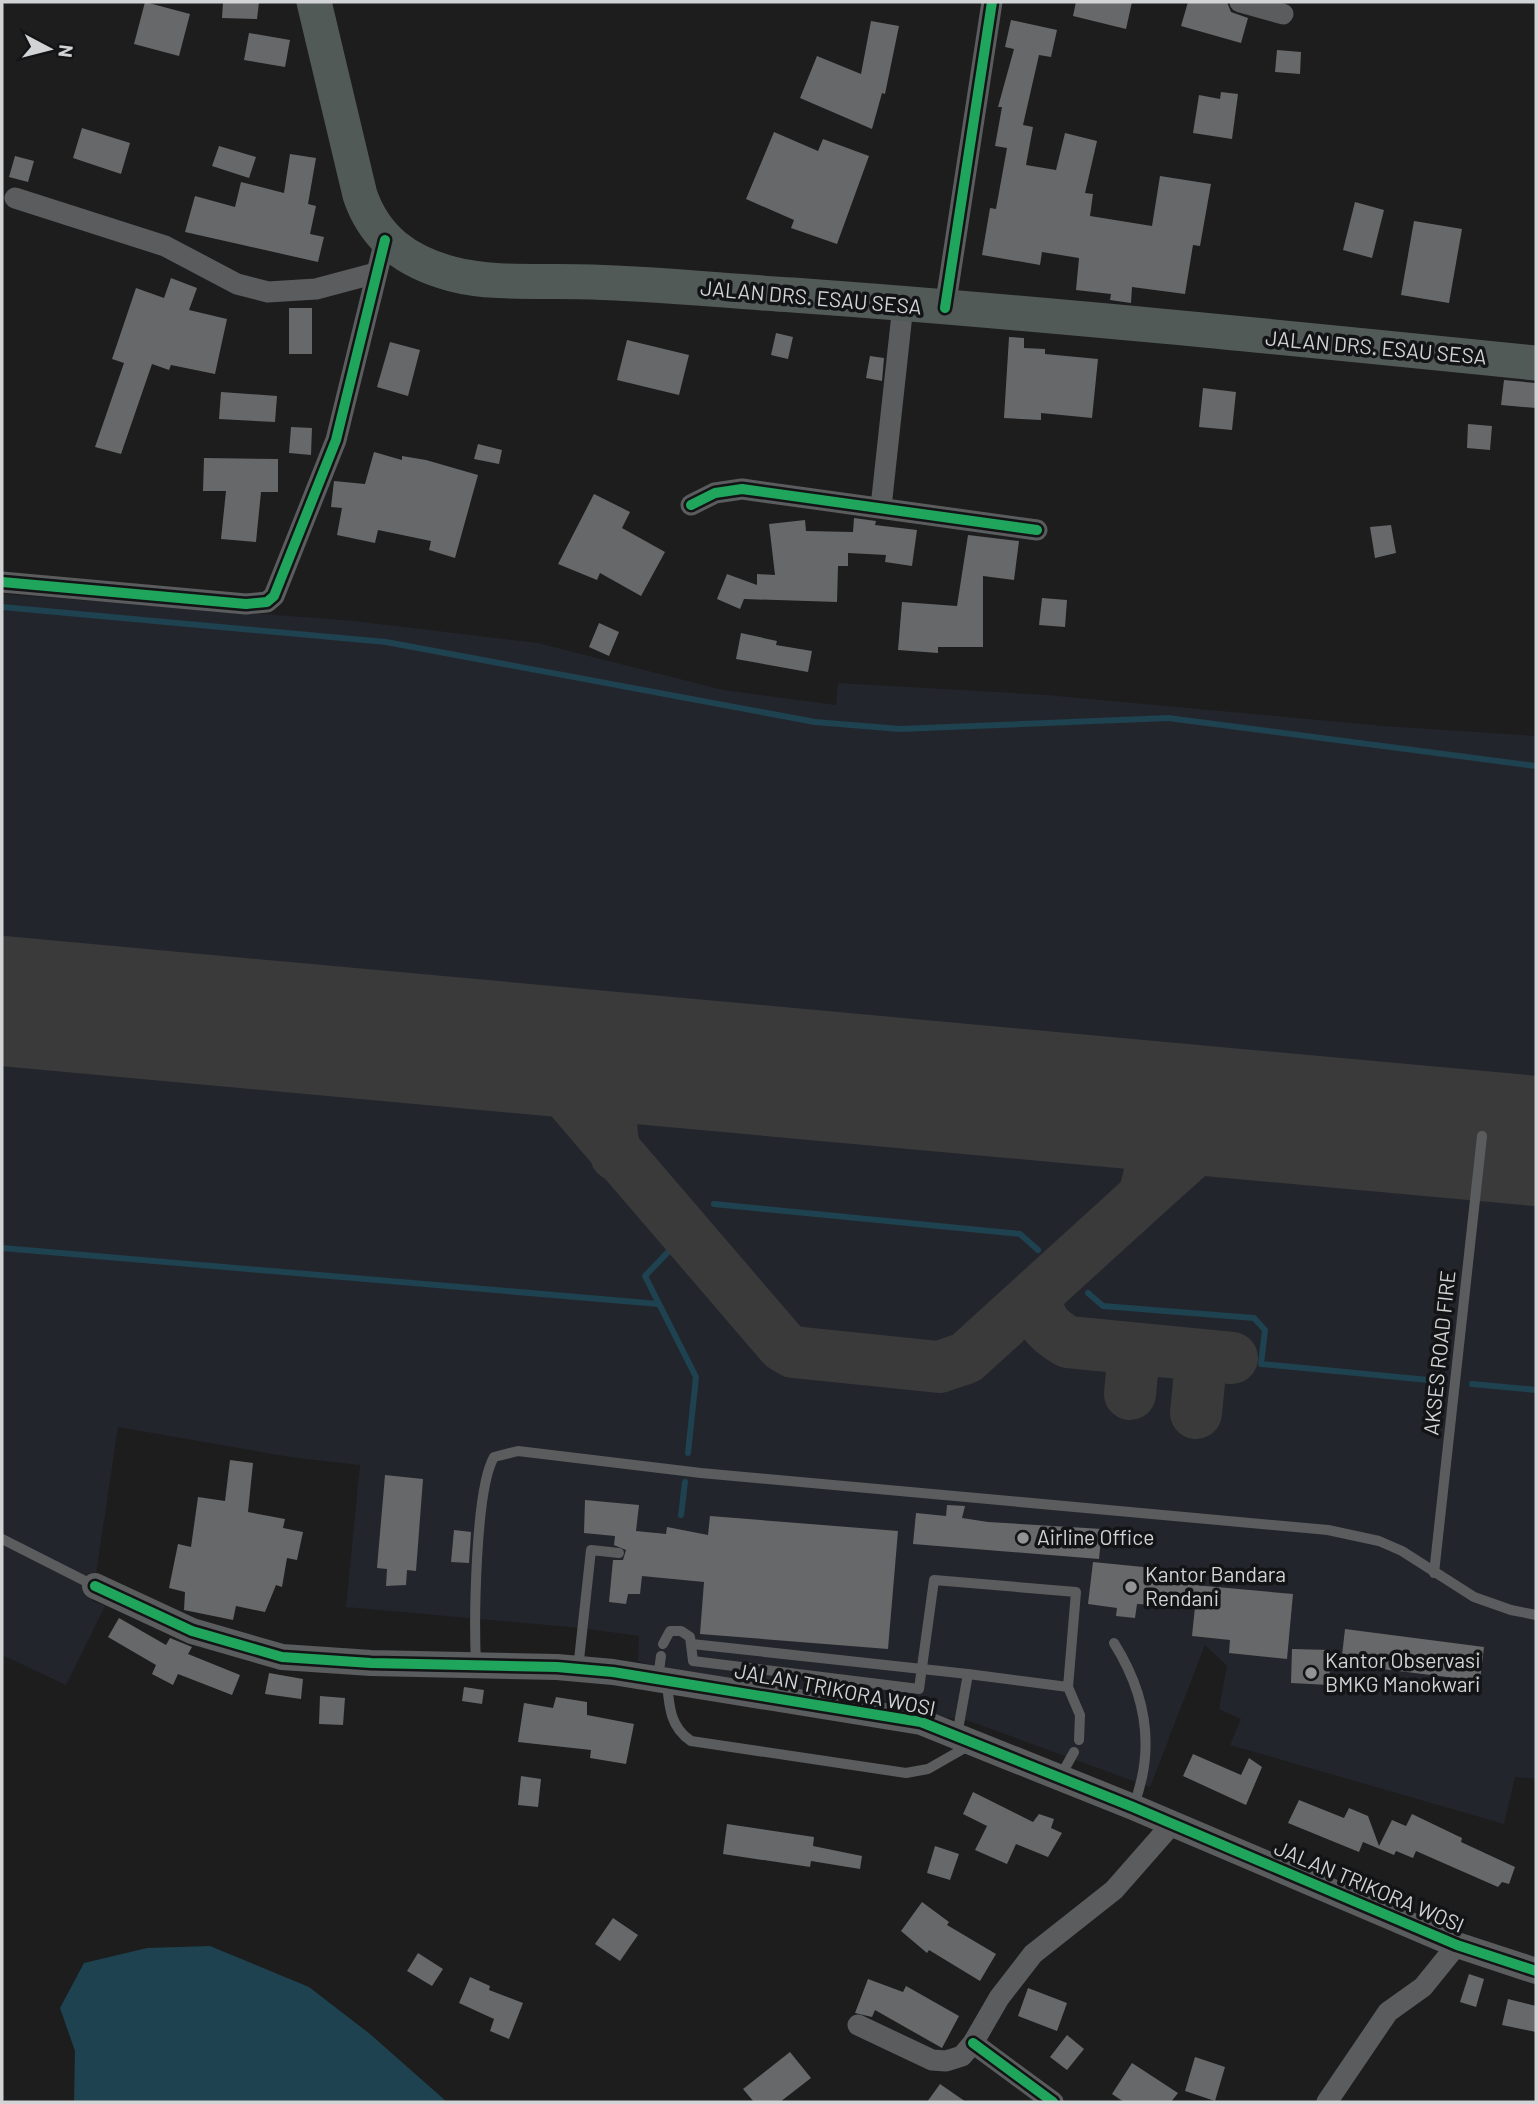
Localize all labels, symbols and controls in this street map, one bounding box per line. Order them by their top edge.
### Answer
north arrow [14,14,84,84]
text: N [54,43,79,59]
street label: JALAN DRS. ESAU SESA [700,274,923,319]
street label: JALAN DRS. ESAU SESA [1265,324,1488,369]
street label: AKSES ROAD FIRE [1417,1269,1460,1436]
place label: Airline Office [1037,1524,1154,1549]
marker: Airline Office [1015,1530,1031,1546]
place label: Kantor Bandara Rendani [1145,1561,1286,1610]
marker: Kantor Bandara Rendani [1123,1579,1139,1595]
place label: Kantor Observasi BMKG Manokwari [1325,1647,1480,1696]
street label: JALAN TRIKORA WOSI [733,1657,938,1720]
marker: Kantor Observasi BMKG Manokwari [1303,1665,1319,1681]
street label: JALAN TRIKORA WOSI [1271,1834,1468,1937]

